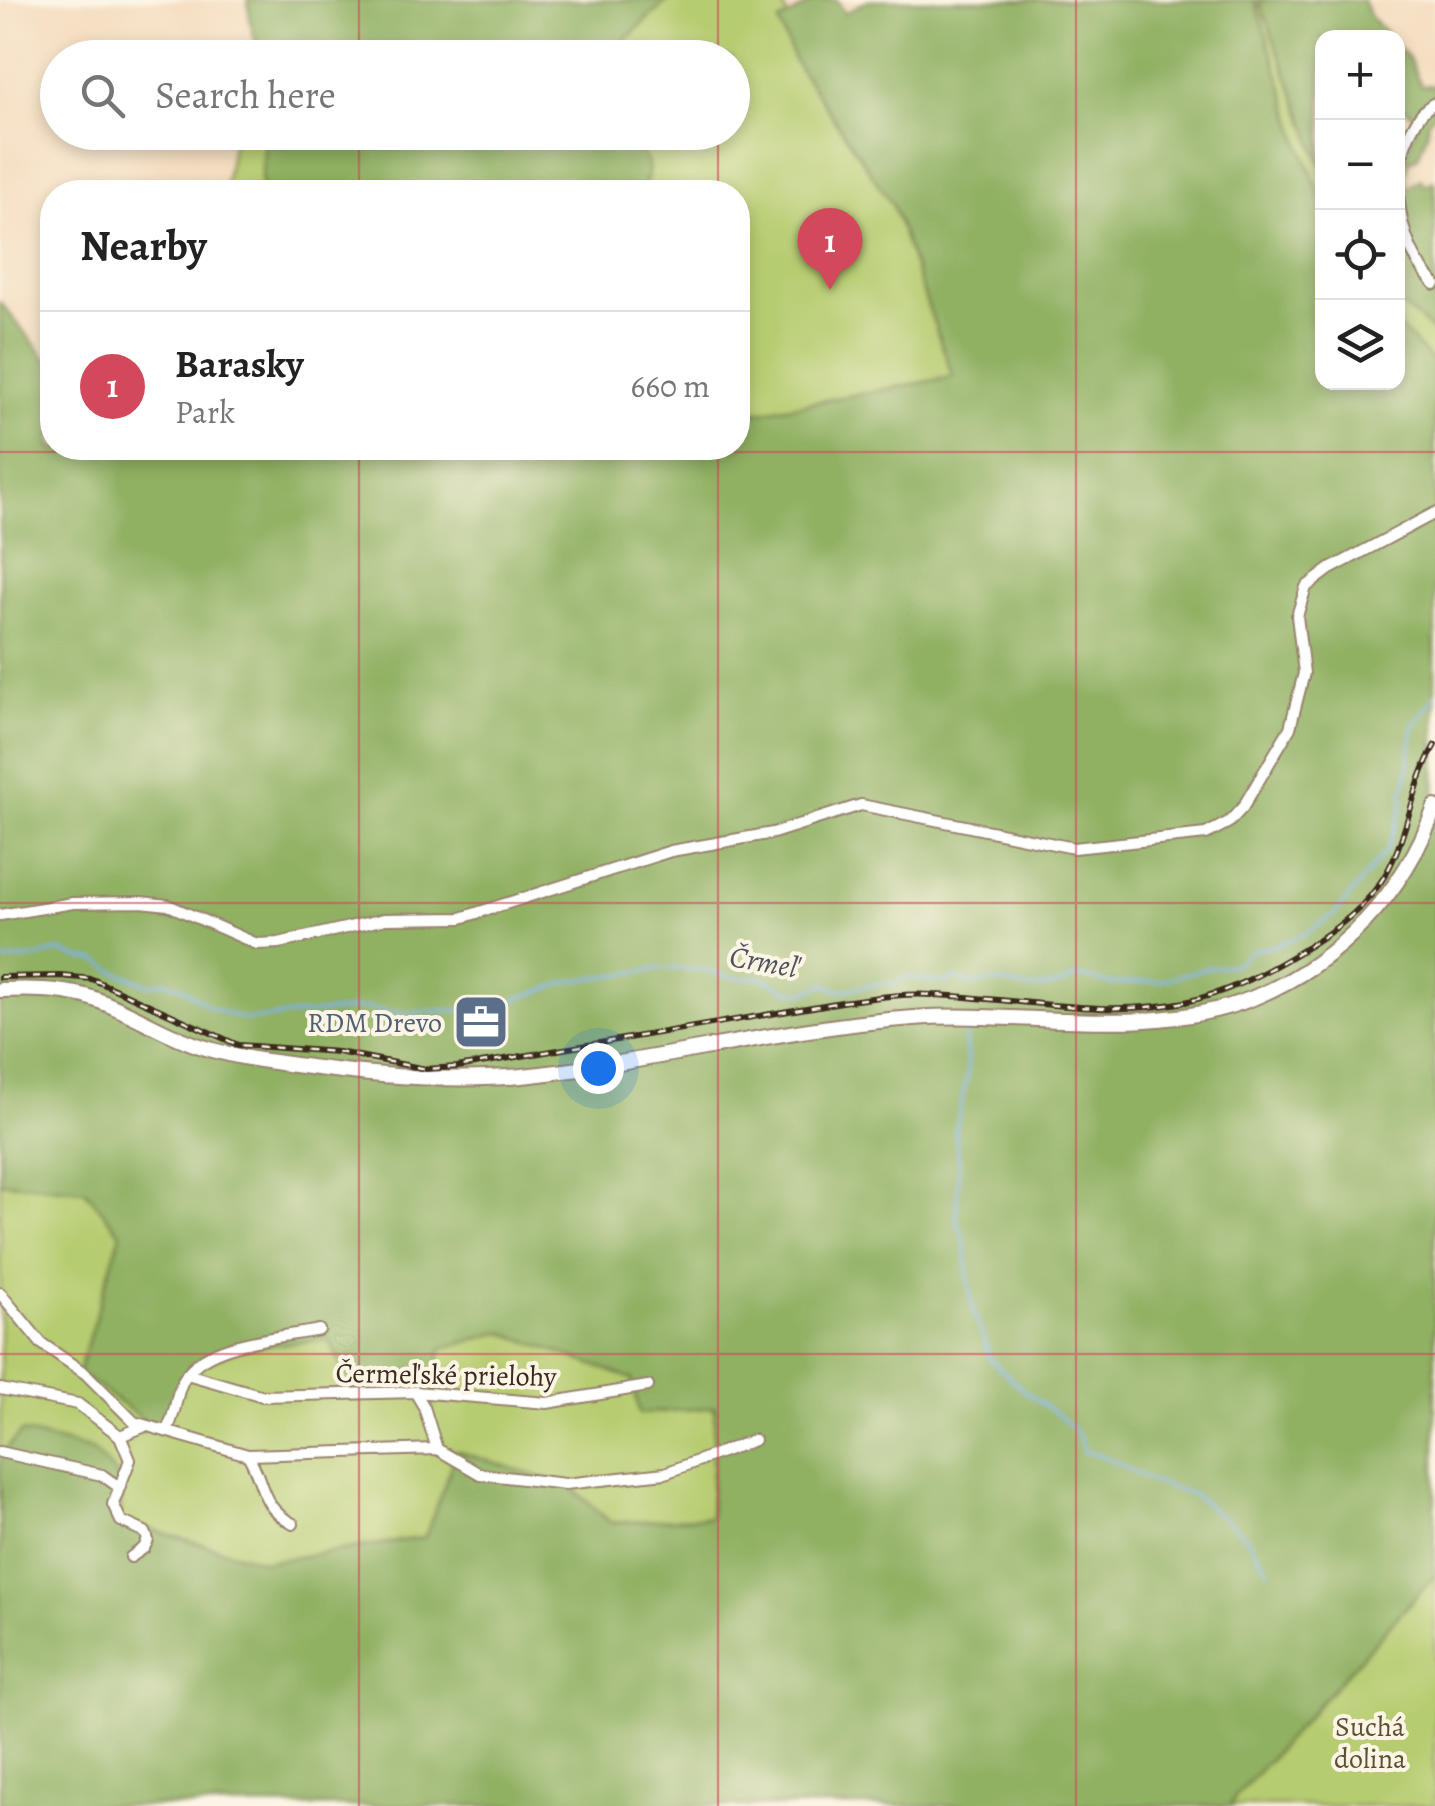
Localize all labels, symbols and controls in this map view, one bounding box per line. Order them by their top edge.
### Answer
map controls [1315,30,1405,390]
button: + [1315,30,1405,120]
search box [40,40,750,150]
icon: search [75,68,130,123]
text: Search here [155,69,336,121]
button: − [1315,120,1405,210]
pin: 1 [798,208,862,290]
button: locate [1315,210,1405,300]
text: Nearby [80,217,207,274]
button: layers [1315,300,1405,390]
text: Barasky [175,338,304,390]
text: 1 [107,364,118,408]
text: 660 m [630,364,710,408]
text: Park [175,390,235,434]
water label: Črmeľ [726,936,804,988]
office icon: RDM Drevo [451,992,511,1052]
place label: RDM Drevo [307,1004,442,1042]
your location [573,1043,624,1094]
street label: Čermeľské prielohy [335,1354,557,1396]
park label: Suchá dolina [1334,1708,1406,1778]

